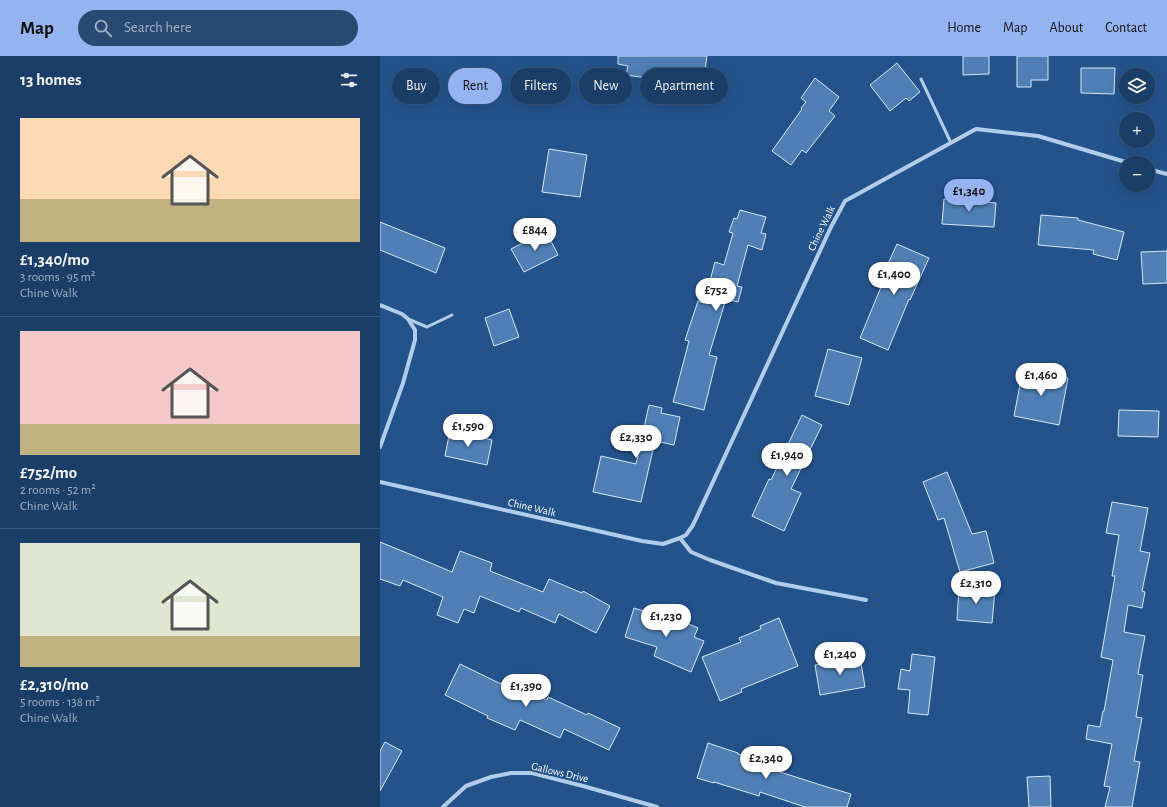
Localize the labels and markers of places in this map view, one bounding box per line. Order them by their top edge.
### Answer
pin: £1,340 [936,179,1002,213]
pin: £844 [511,218,559,252]
pin: £1,400 [861,262,927,296]
pin: £752 [692,278,740,312]
pin: £1,460 [1008,363,1074,397]
pin: £1,590 [435,414,501,448]
pin: £2,330 [603,425,669,459]
pin: £1,940 [754,443,820,477]
pin: £2,310 [943,571,1009,605]
pin: £1,230 [633,604,699,638]
pin: £1,240 [807,642,873,676]
pin: £1,390 [493,674,559,708]
pin: £2,340 [733,746,799,780]

